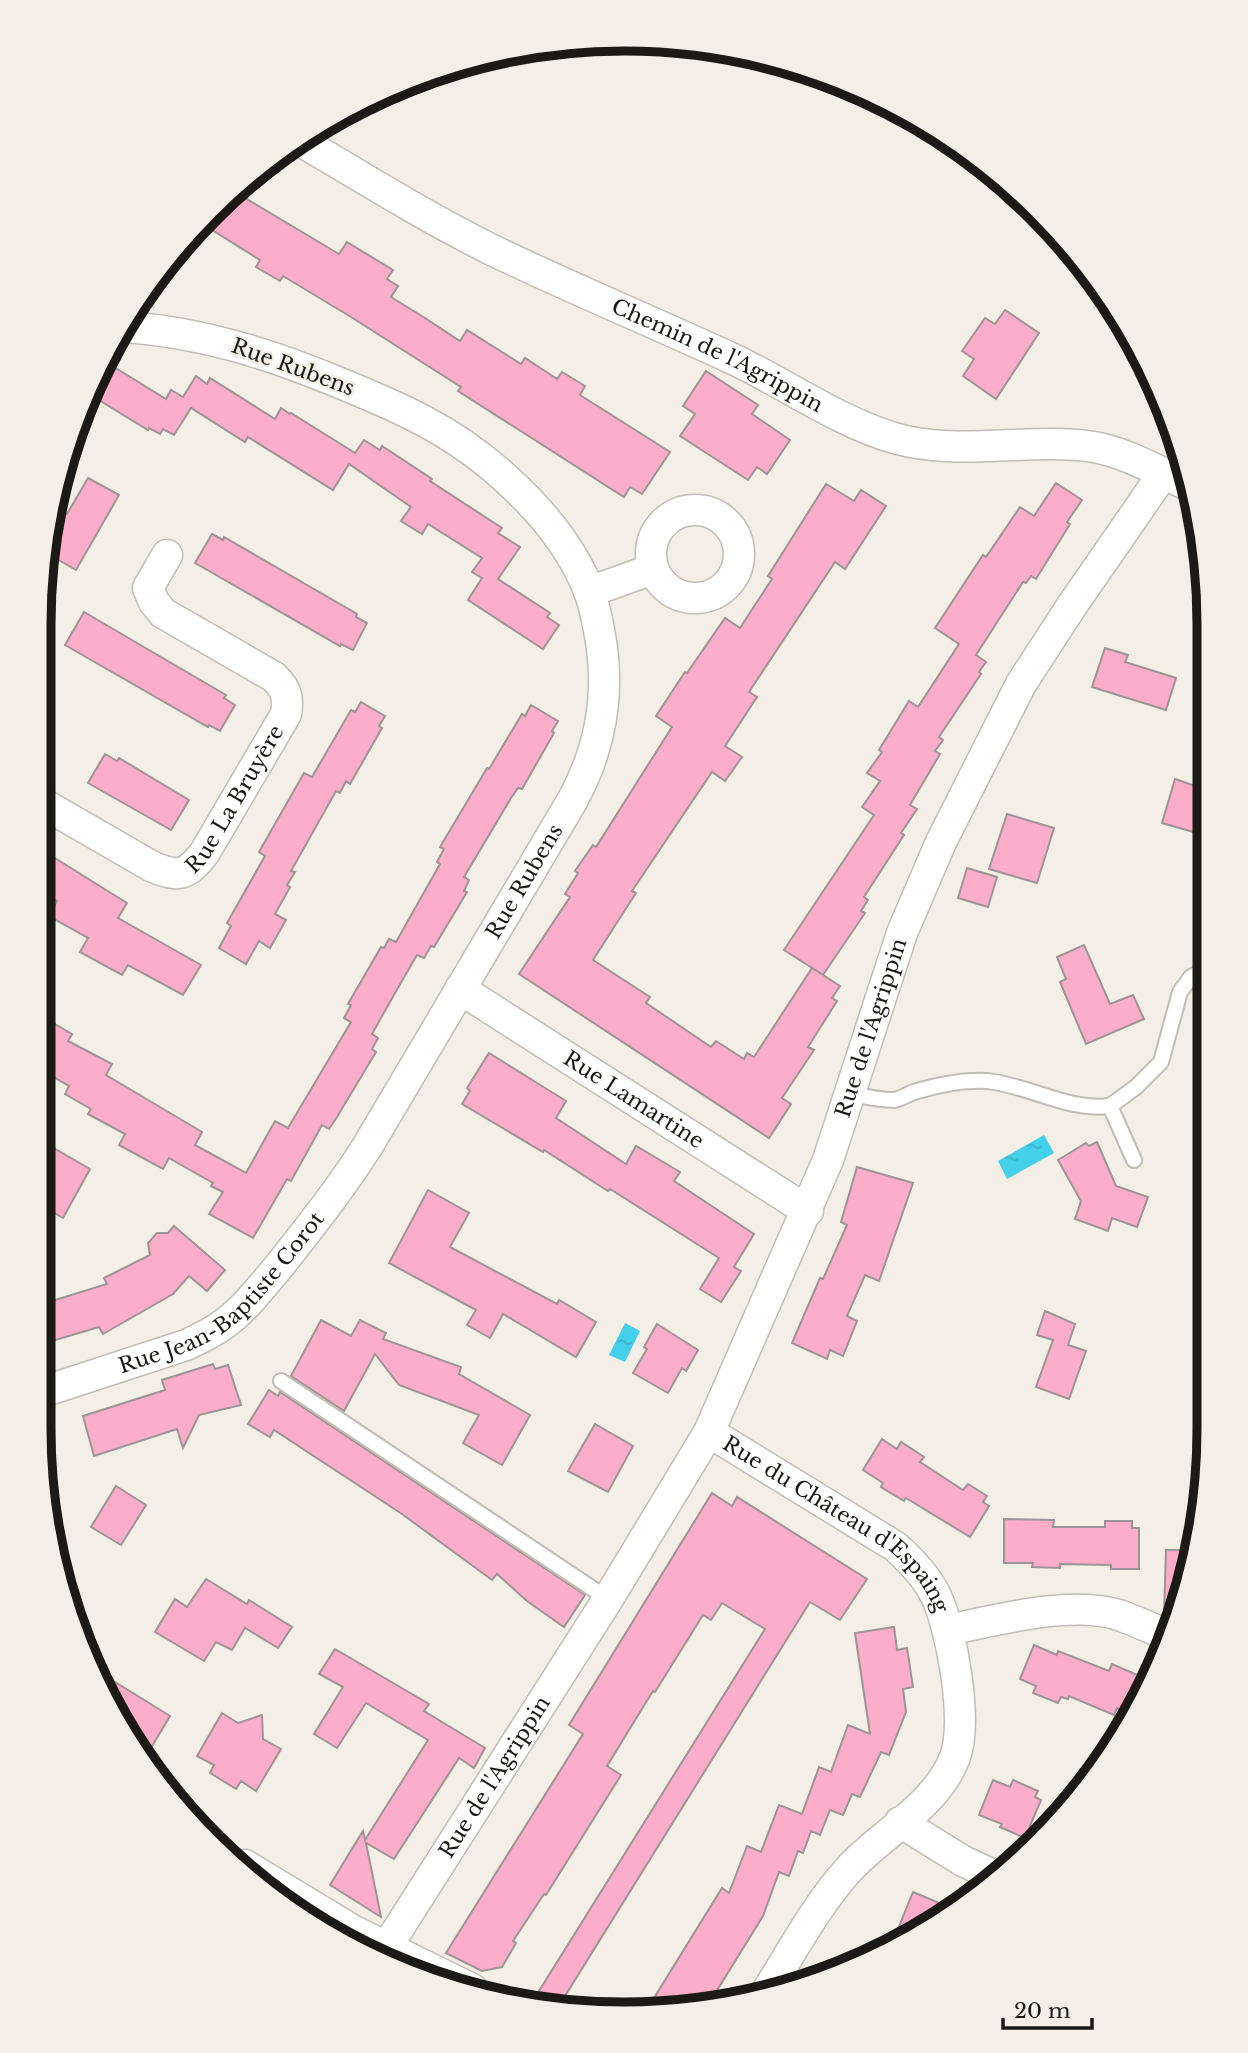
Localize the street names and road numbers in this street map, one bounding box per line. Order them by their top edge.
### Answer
street label: Chemin de l'Agrippin [608,293,827,418]
street label: Rue Rubens [228,333,358,401]
street label: Rue La Bruyère [180,720,290,879]
street label: Rue Rubens [480,819,568,944]
street label: Rue de l'Agrippin [830,935,912,1121]
street label: Rue Lamartine [559,1045,709,1154]
street label: Rue Jean-Baptiste Corot [115,1207,330,1379]
street label: Rue du Château d'Espaing [718,1431,954,1616]
street label: Rue de l'Agrippin [434,1691,556,1863]

